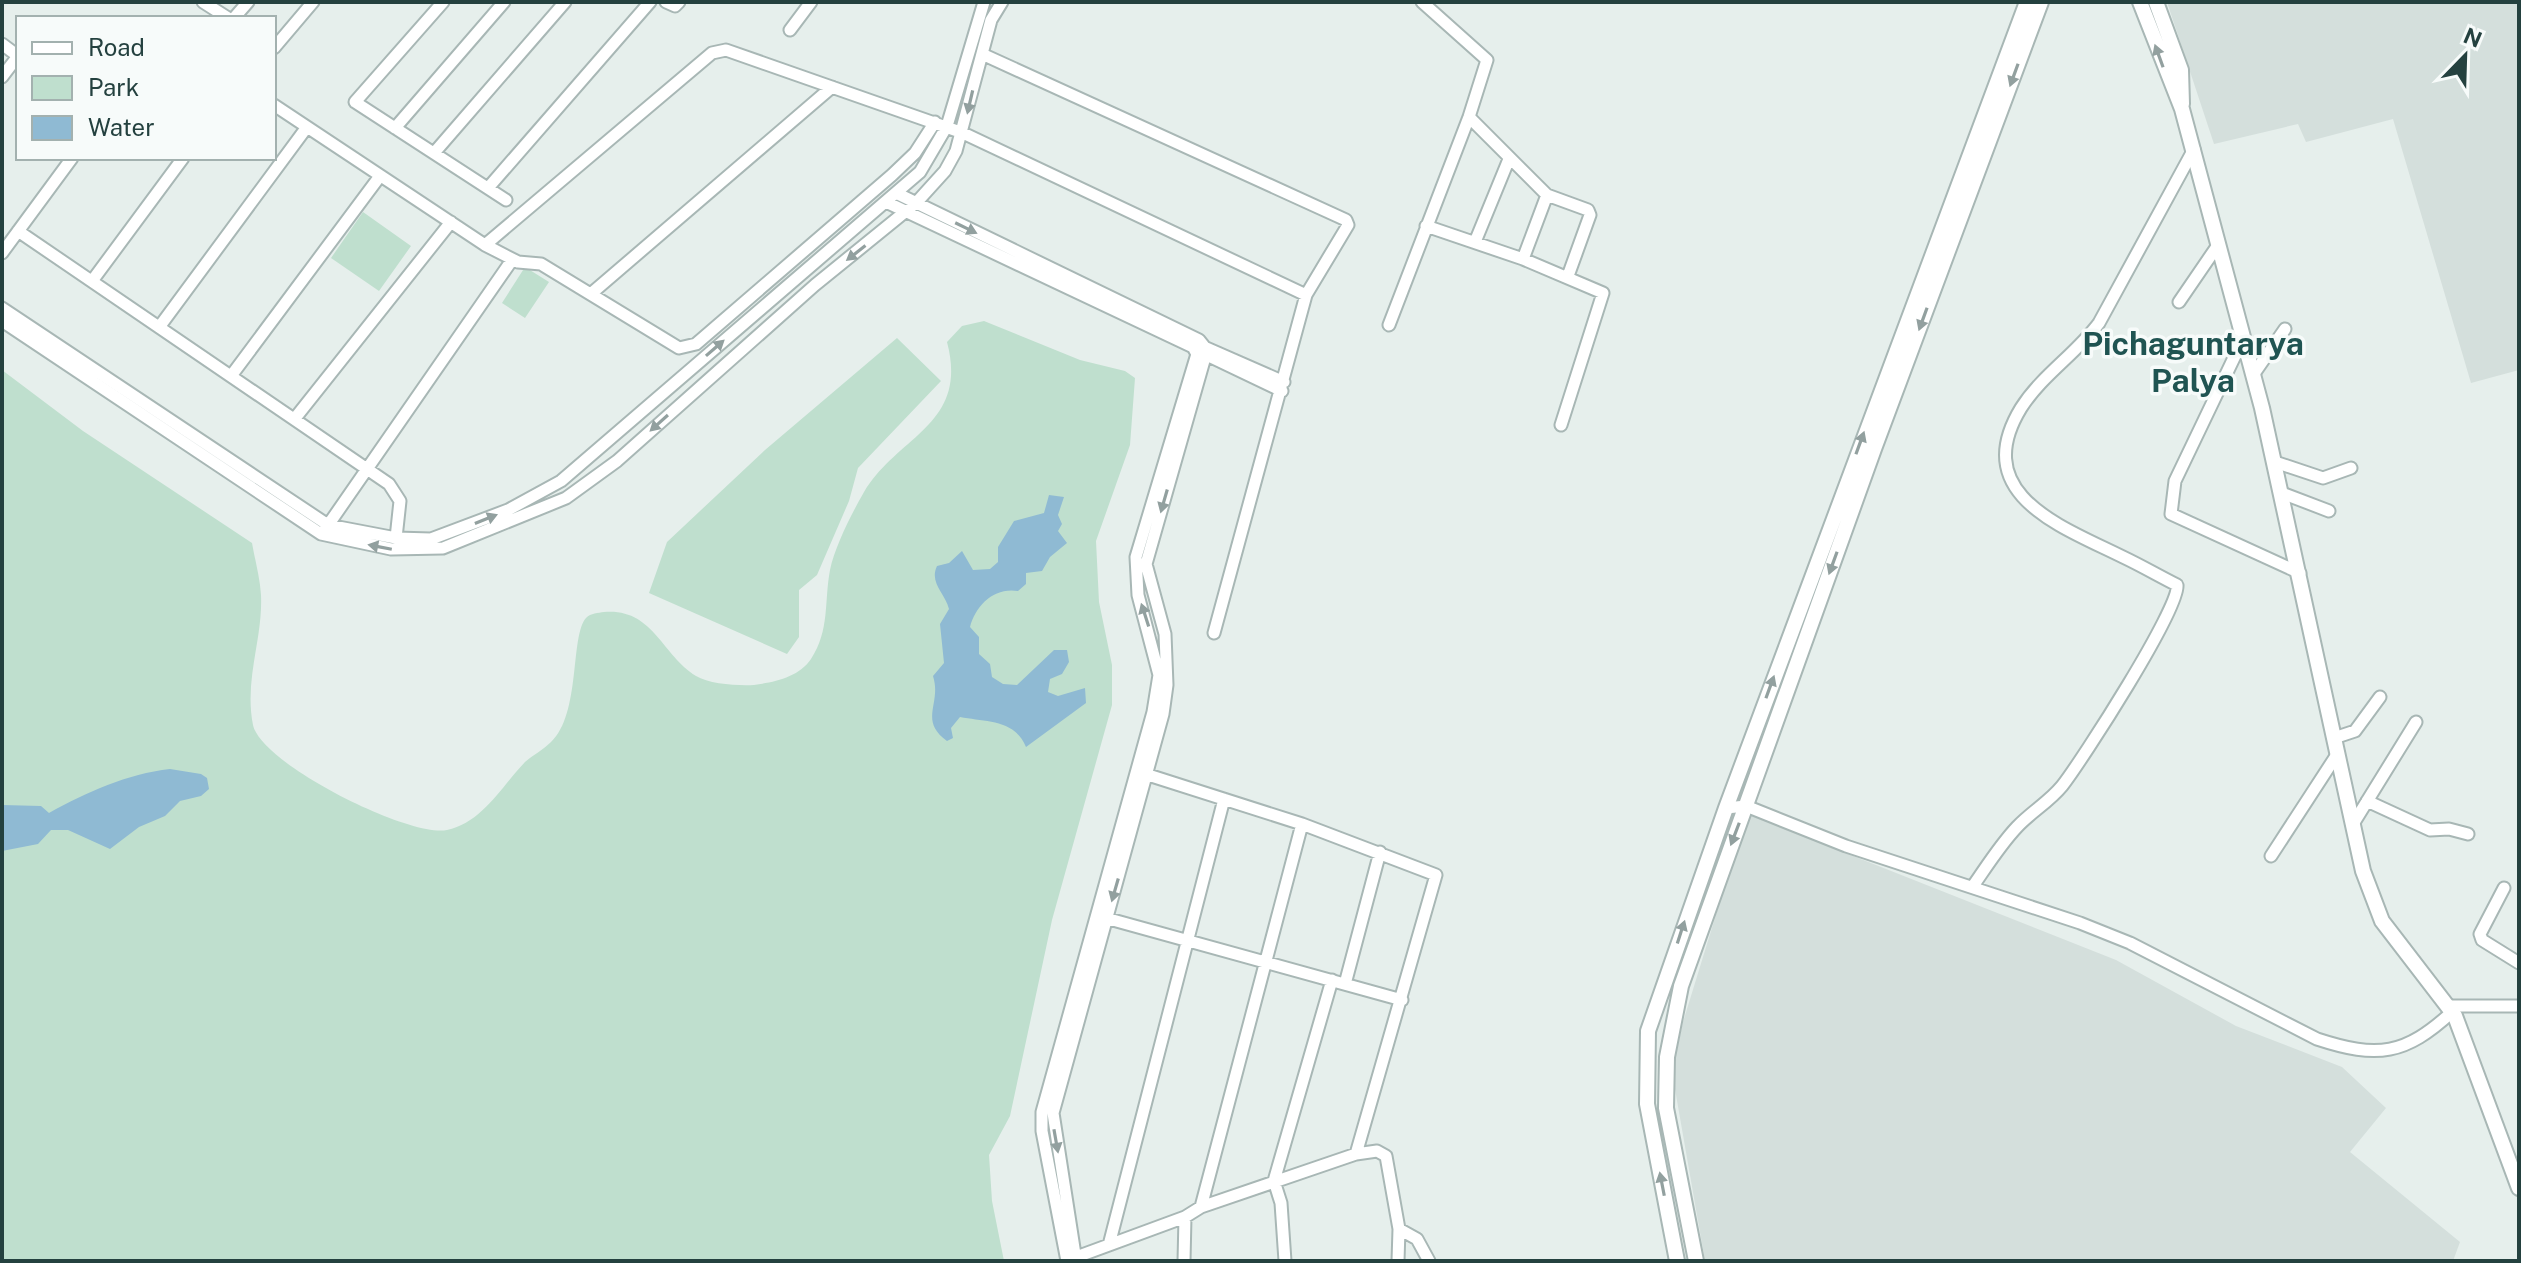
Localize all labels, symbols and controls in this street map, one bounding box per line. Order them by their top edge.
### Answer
legend [16,16,276,160]
north arrow [2425,16,2505,96]
text: N [2460,22,2486,53]
text: Road [88,33,145,61]
one-way arrow [2152,44,2165,68]
one-way arrow [2007,63,2020,87]
text: Park [88,73,139,101]
one-way arrow [963,90,976,115]
text: Water [88,113,155,141]
one-way arrow [955,221,978,234]
one-way arrow [846,244,866,260]
one-way arrow [1916,307,1929,331]
district label: Pichaguntarya Palya [2082,325,2304,399]
one-way arrow [706,340,725,358]
one-way arrow [650,414,670,431]
one-way arrow [1854,431,1867,455]
one-way arrow [1157,490,1170,514]
one-way arrow [474,512,498,525]
one-way arrow [368,540,393,552]
one-way arrow [1826,551,1839,575]
one-way arrow [1138,603,1151,627]
one-way arrow [1764,675,1777,699]
one-way arrow [1728,822,1741,846]
one-way arrow [1109,877,1121,902]
one-way arrow [1676,920,1688,944]
one-way arrow [1050,1128,1062,1153]
one-way arrow [1656,1172,1668,1197]

